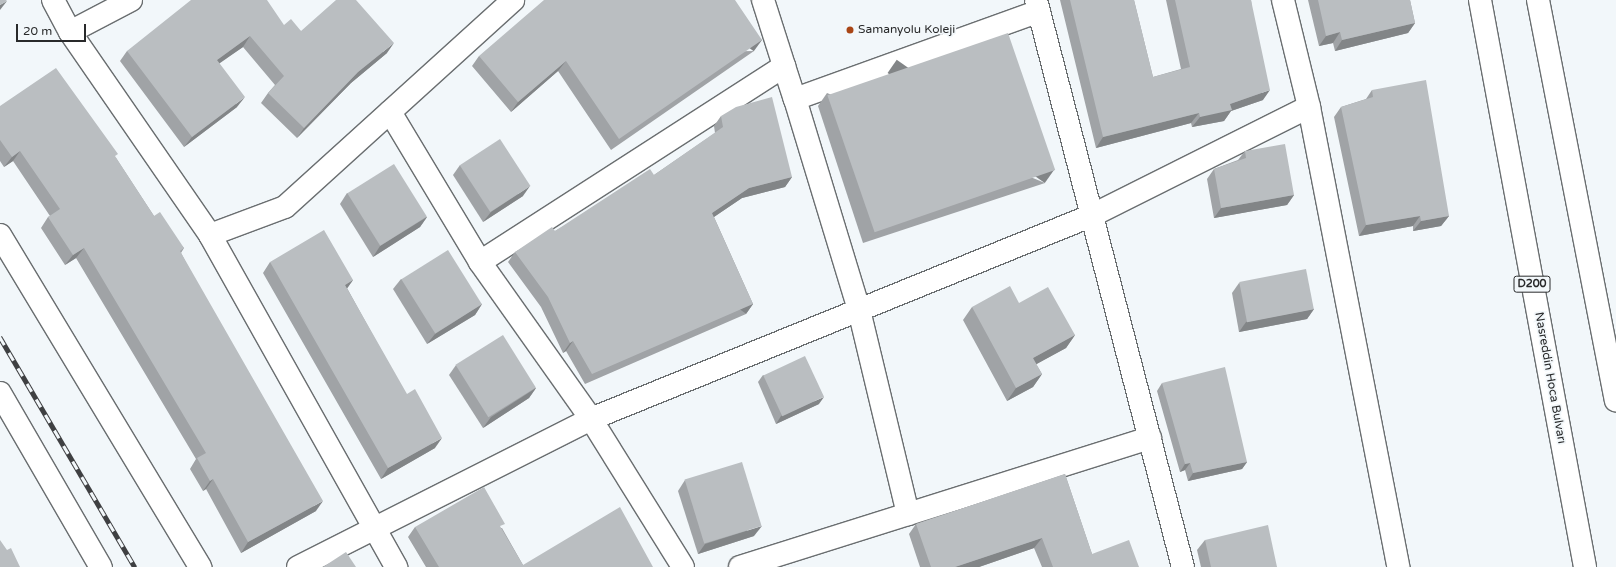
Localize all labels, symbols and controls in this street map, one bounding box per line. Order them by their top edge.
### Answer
scale bar [18,16,88,42]
place label: Samanyolu Koleji [858,23,955,37]
text: 20 m [23,24,52,38]
marker: Samanyolu Koleji [845,25,855,35]
road number: D200 [1513,275,1551,293]
street label: Nasreddin Hoca Bulvarı [1531,311,1569,445]

